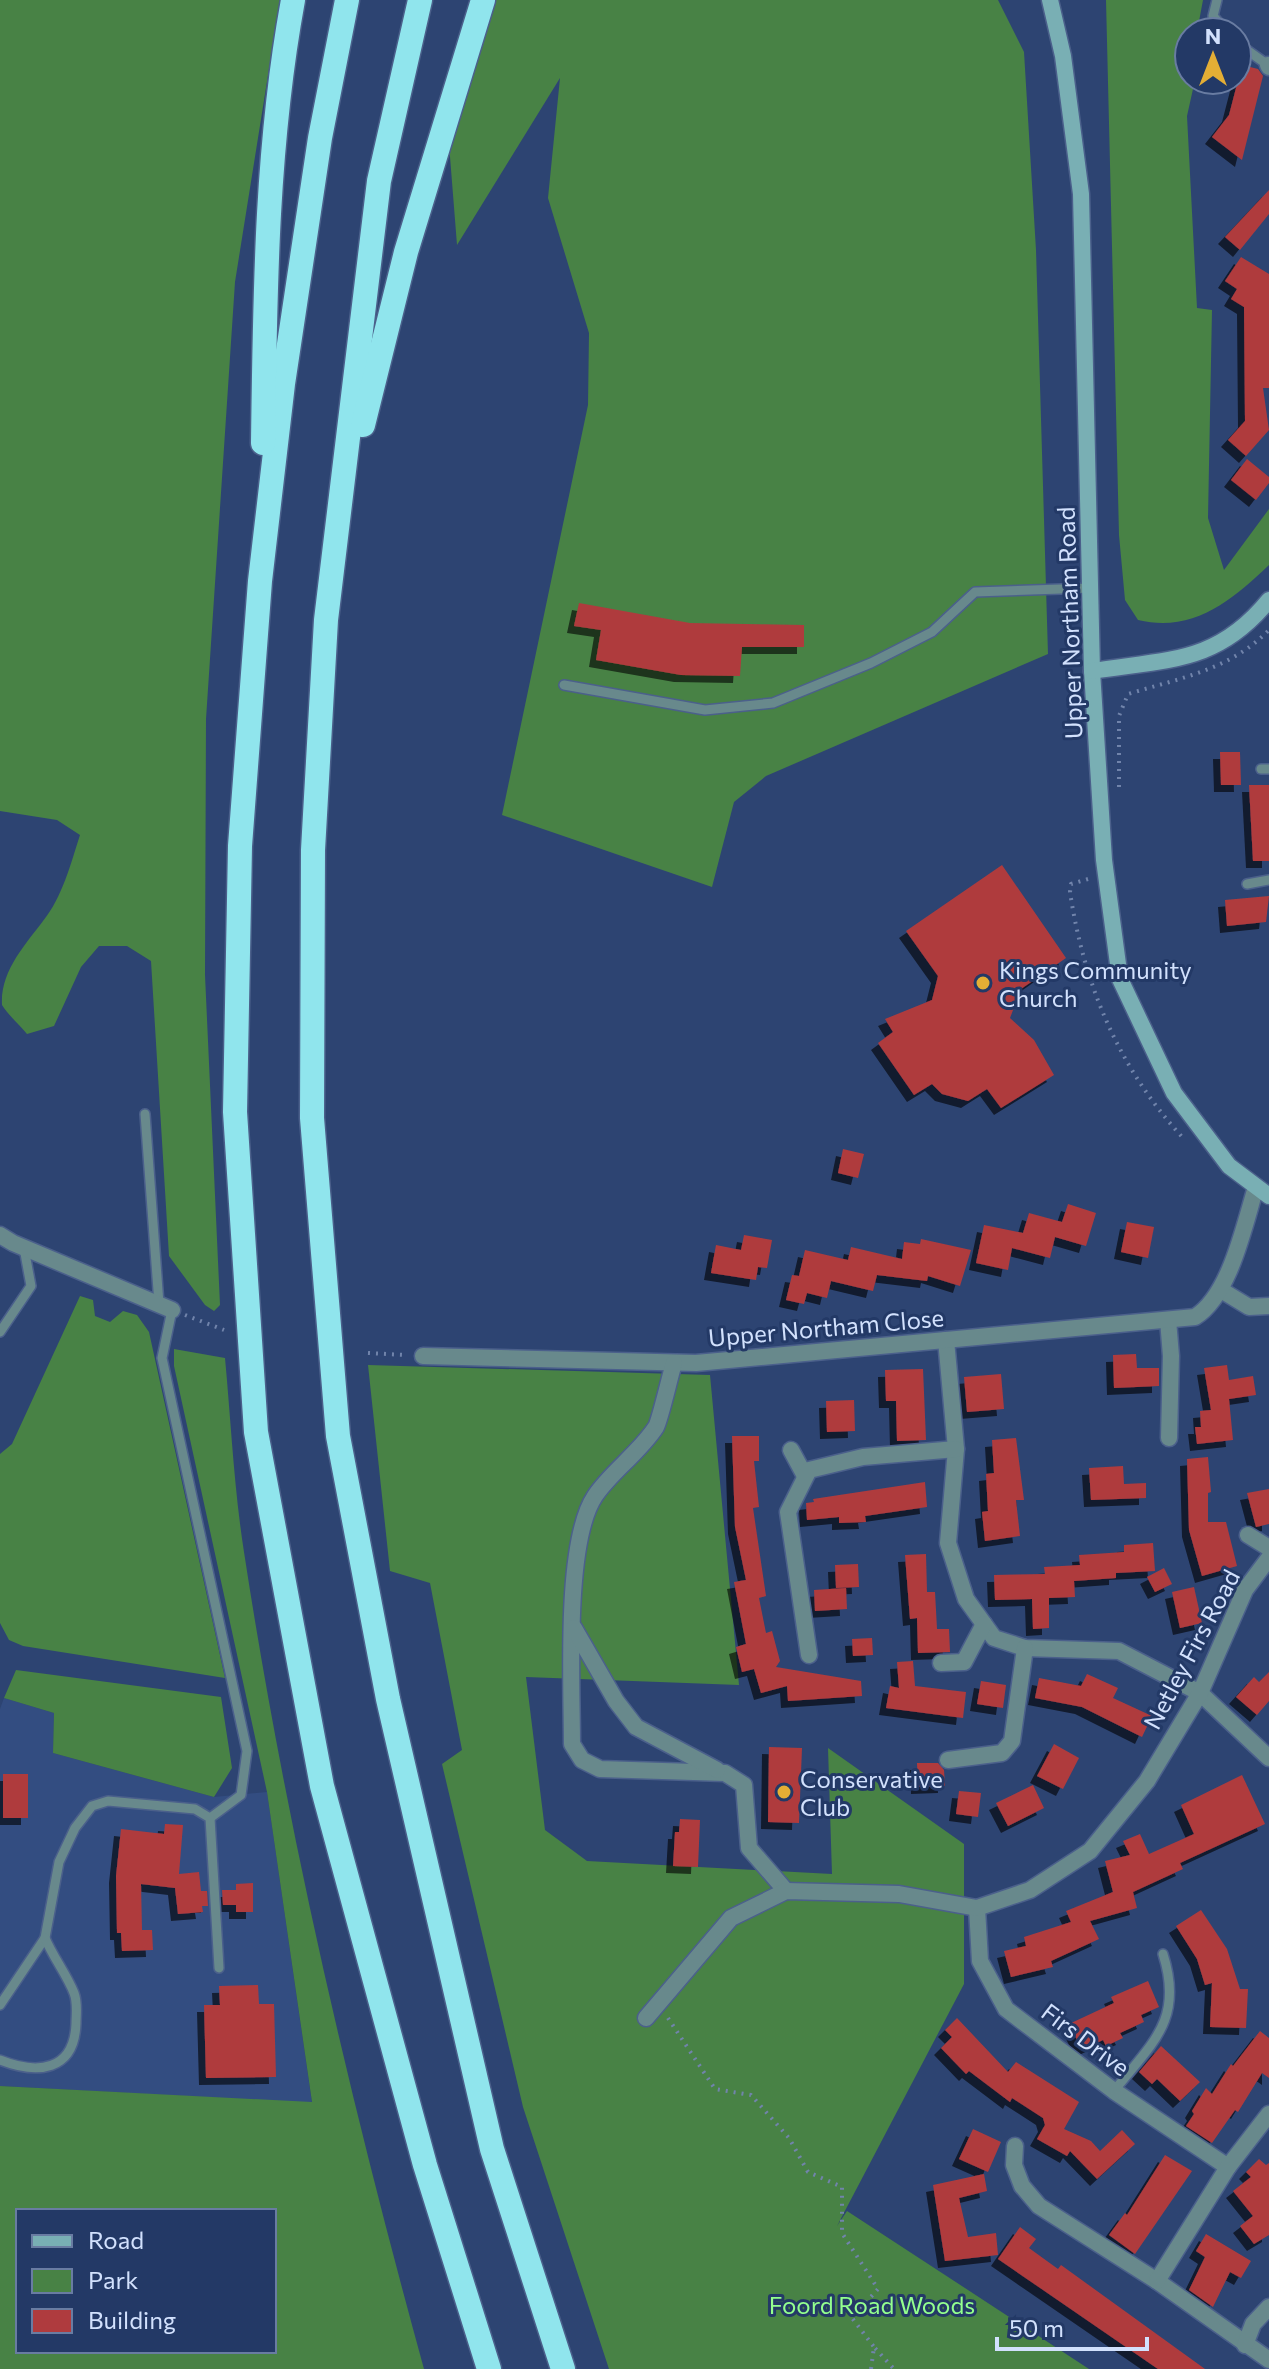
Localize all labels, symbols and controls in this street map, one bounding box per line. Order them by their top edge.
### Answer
north arrow [1173,16,1253,96]
text: N [1205,22,1221,49]
street label: Upper Northam Road [1050,506,1088,740]
place label: Kings Community Church [999,955,1192,1012]
marker: Kings Community Church [974,974,992,992]
street label: Upper Northam Close [707,1302,945,1352]
street label: Netley Firs Road [1137,1564,1245,1734]
place label: Conservative Club [800,1764,943,1821]
marker: Conservative Club [775,1783,793,1801]
street label: Firs Drive [1036,1997,1136,2081]
legend [16,2209,276,2353]
text: Road [88,2225,144,2254]
text: Park [88,2265,138,2294]
park label: Foord Road Woods [769,2290,975,2319]
scale bar [997,2301,1147,2351]
text: Building [88,2305,176,2334]
text: 50 m [1009,2313,1064,2342]

